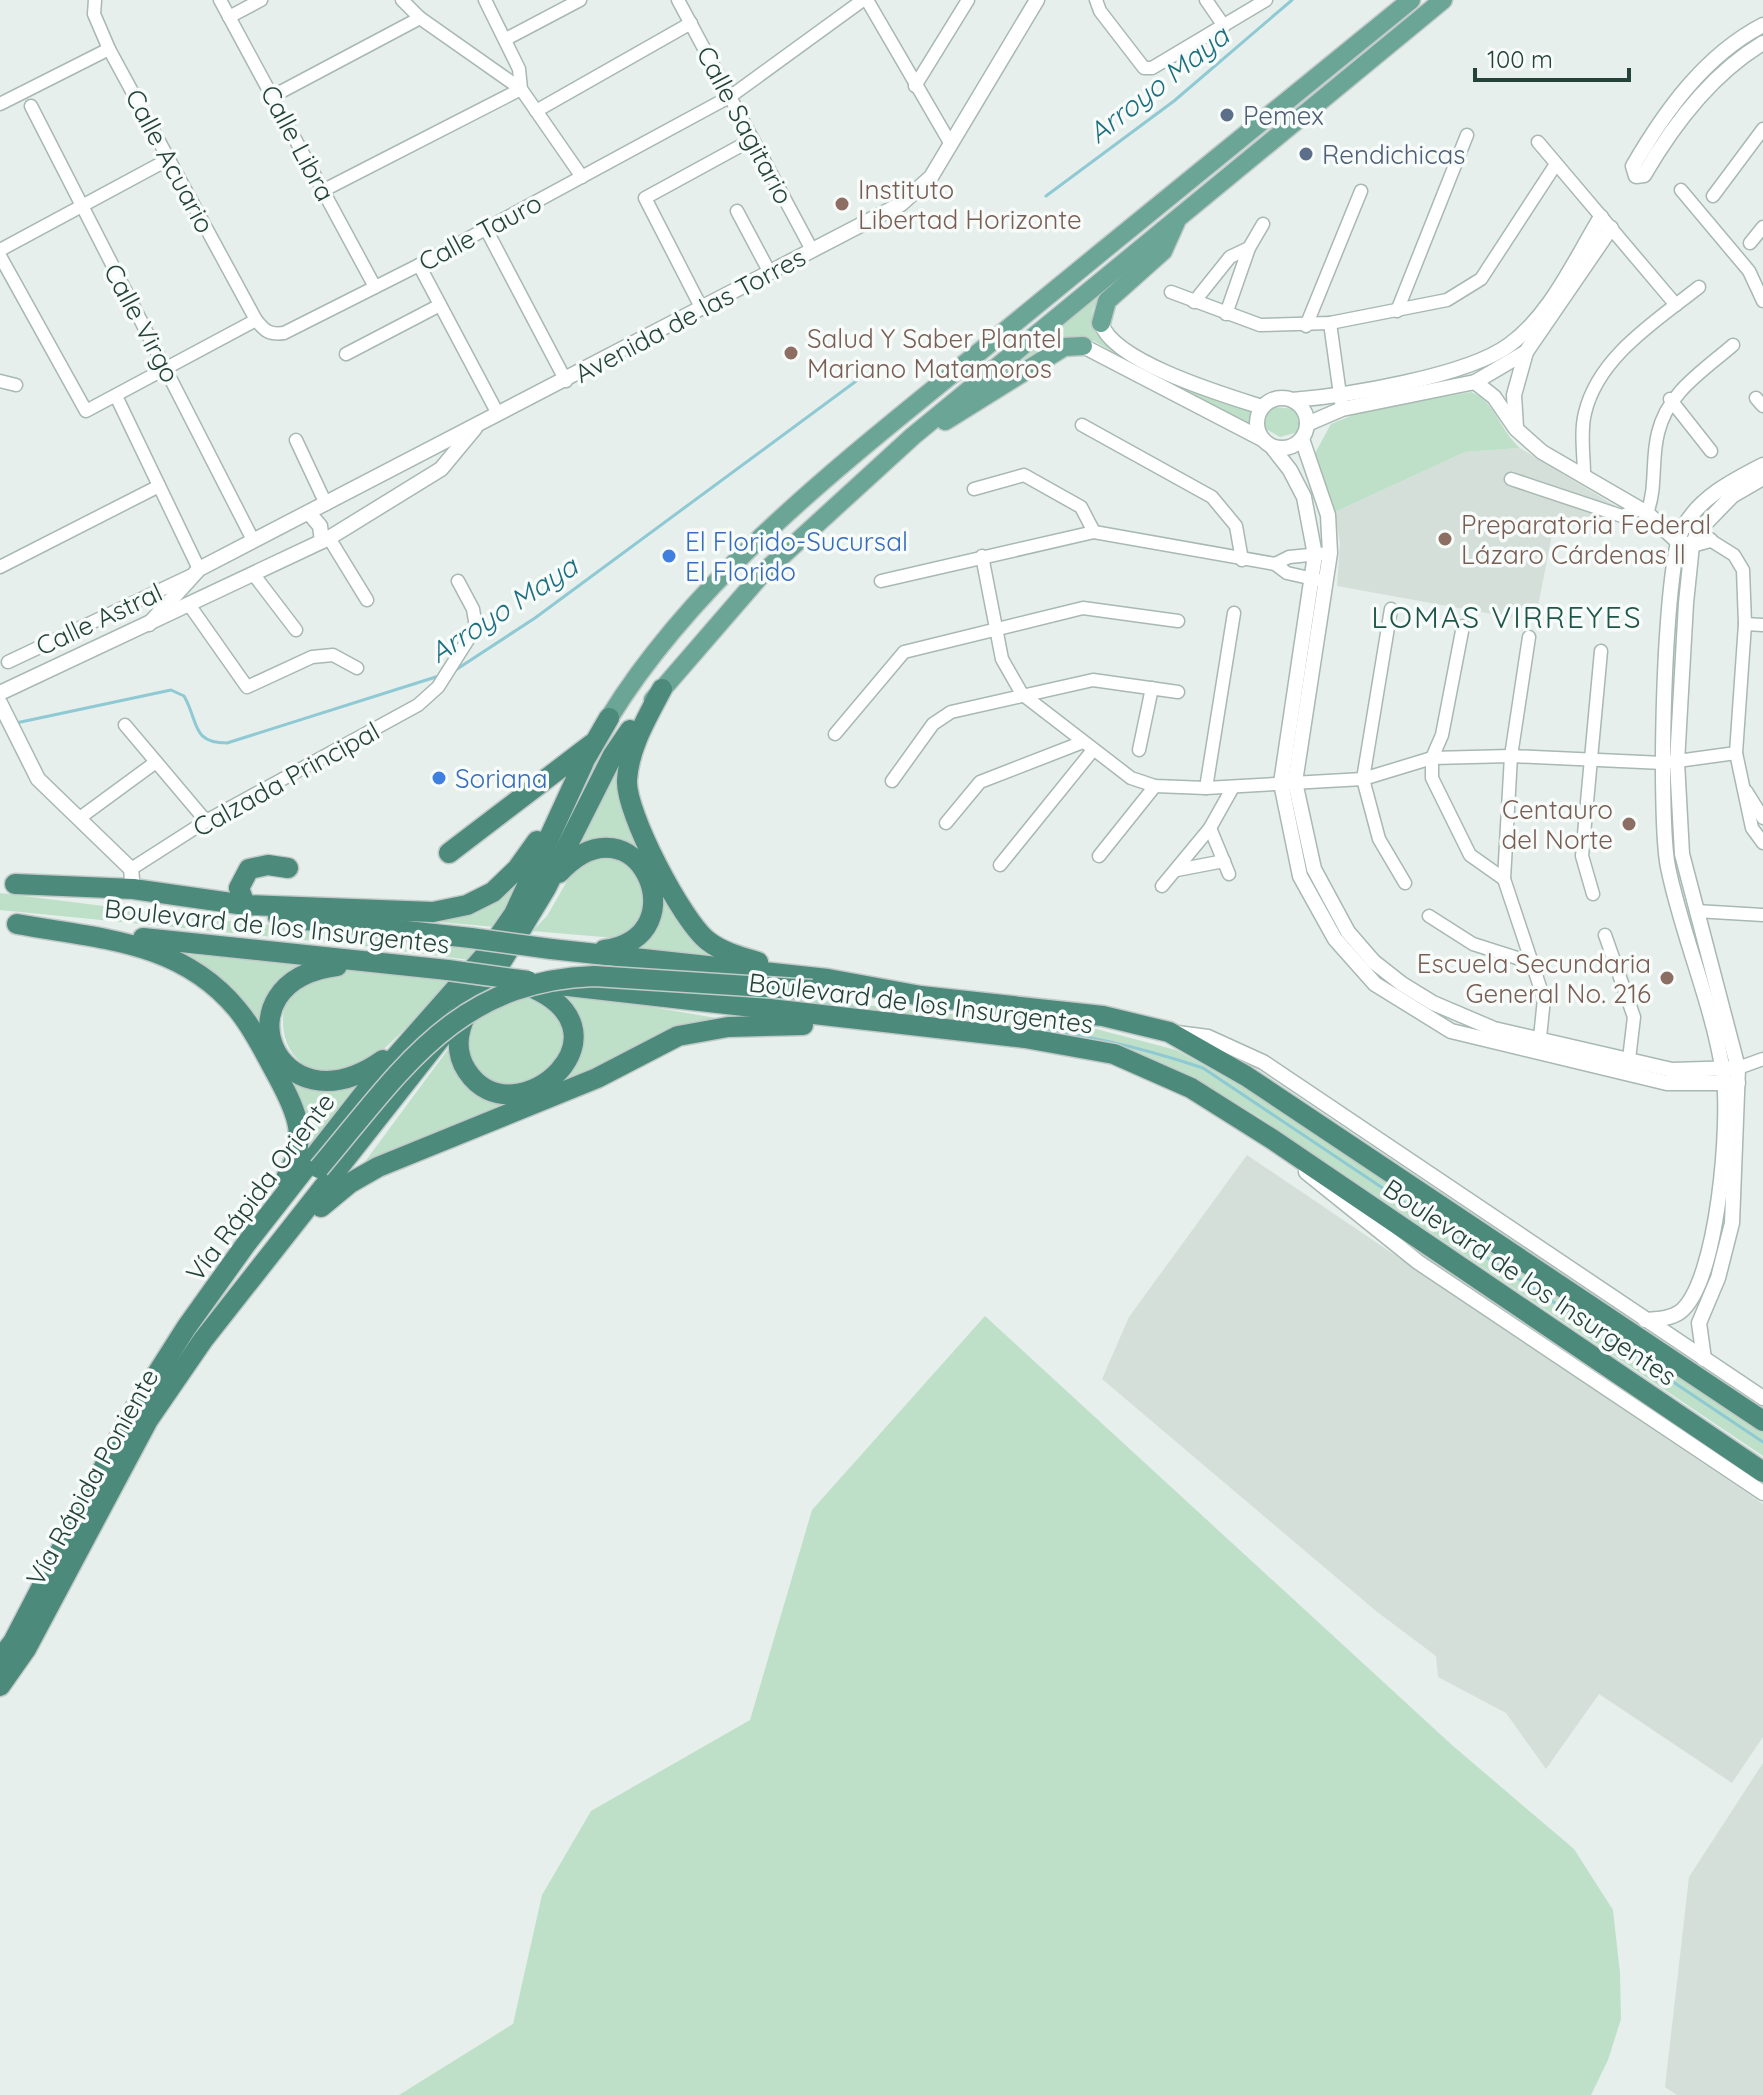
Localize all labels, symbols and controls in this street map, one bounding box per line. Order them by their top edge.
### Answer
water label: Arroyo Maya [1081,17,1237,150]
scale bar [1475,32,1629,82]
street label: Calle Sagitario [690,40,800,210]
text: 100 m [1487,44,1553,74]
street label: Calle Libra [254,79,342,207]
street label: Calle Acuario [118,83,222,239]
place label: Pemex [1243,99,1324,132]
marker: Pemex [1218,106,1236,124]
place label: Rendichicas [1322,138,1466,171]
marker: Rendichicas [1297,145,1315,163]
place label: Instituto Libertad Horizonte [858,173,1082,236]
street label: Calle Tauro [413,186,547,278]
marker: Instituto Libertad Horizonte [833,195,851,213]
street label: Avenida de las Torres [569,240,811,390]
street label: Calle Virgo [97,258,187,388]
place label: Salud Y Saber Plantel Mariano Matamoros [807,322,1062,385]
marker: Salud Y Saber Plantel Mariano Matamoros [782,344,800,362]
place label: Preparatoria Federal Lázaro Cárdenas ll [1461,508,1711,571]
place label: El Florido-Sucursal El Florido [685,525,908,588]
marker: Preparatoria Federal Lázaro Cárdenas ll [1436,530,1454,548]
water label: Arroyo Maya [422,547,585,670]
marker: El Florido-Sucursal El Florido [660,547,678,565]
street label: Calle Astral [31,575,167,663]
district label: LOMAS VIRREYES [1371,598,1643,636]
street label: Calzada Principal [187,714,385,844]
place label: Soriana [455,762,547,795]
marker: Soriana [430,769,448,787]
place label: Centauro del Norte [1501,793,1613,856]
marker: Centauro del Norte [1620,815,1638,833]
street label: Boulevard de los Insurgentes [103,891,451,961]
place label: Escuela Secundaria General No. 216 [1417,947,1651,1010]
street label: Boulevard de los Insurgentes [747,965,1095,1041]
marker: Escuela Secundaria General No. 216 [1658,969,1676,987]
street label: Vía Rápida Oriente [178,1086,342,1288]
street label: Boulevard de los Insurgentes [1377,1171,1683,1393]
street label: Vía Rápida Poniente [19,1362,165,1592]

